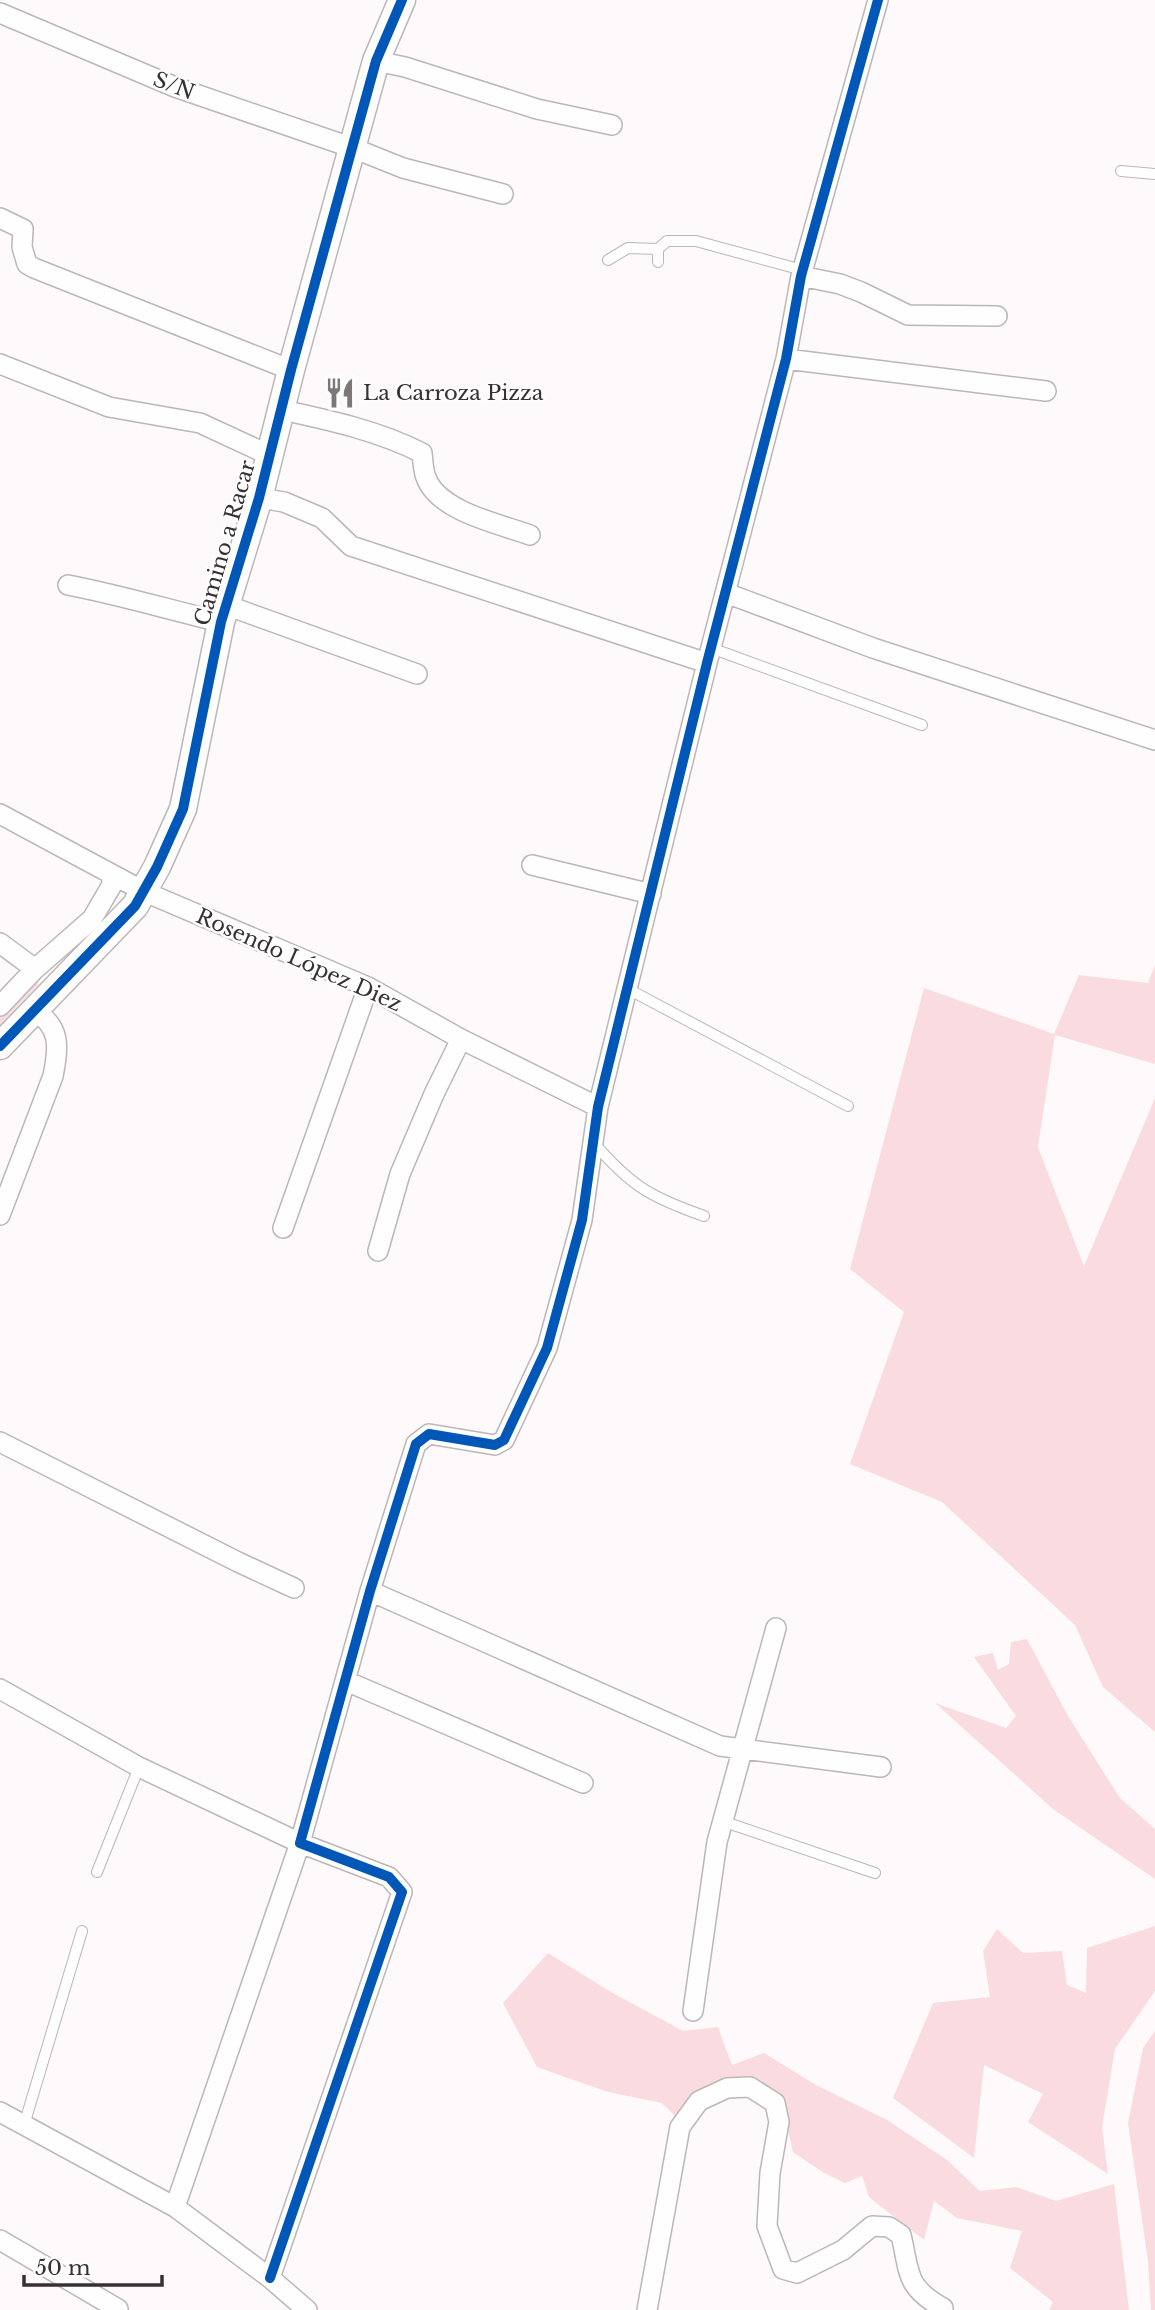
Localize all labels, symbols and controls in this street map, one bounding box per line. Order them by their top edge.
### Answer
street label: S/N [150,66,198,106]
restaurant icon: La Carroza Pizza [323,376,357,410]
place label: La Carroza Pizza [363,380,544,406]
street label: Camino a Racar [189,457,261,629]
street label: Rosendo López Diez [192,903,406,1017]
scale bar [24,2244,163,2288]
text: 50 m [35,2255,91,2281]

